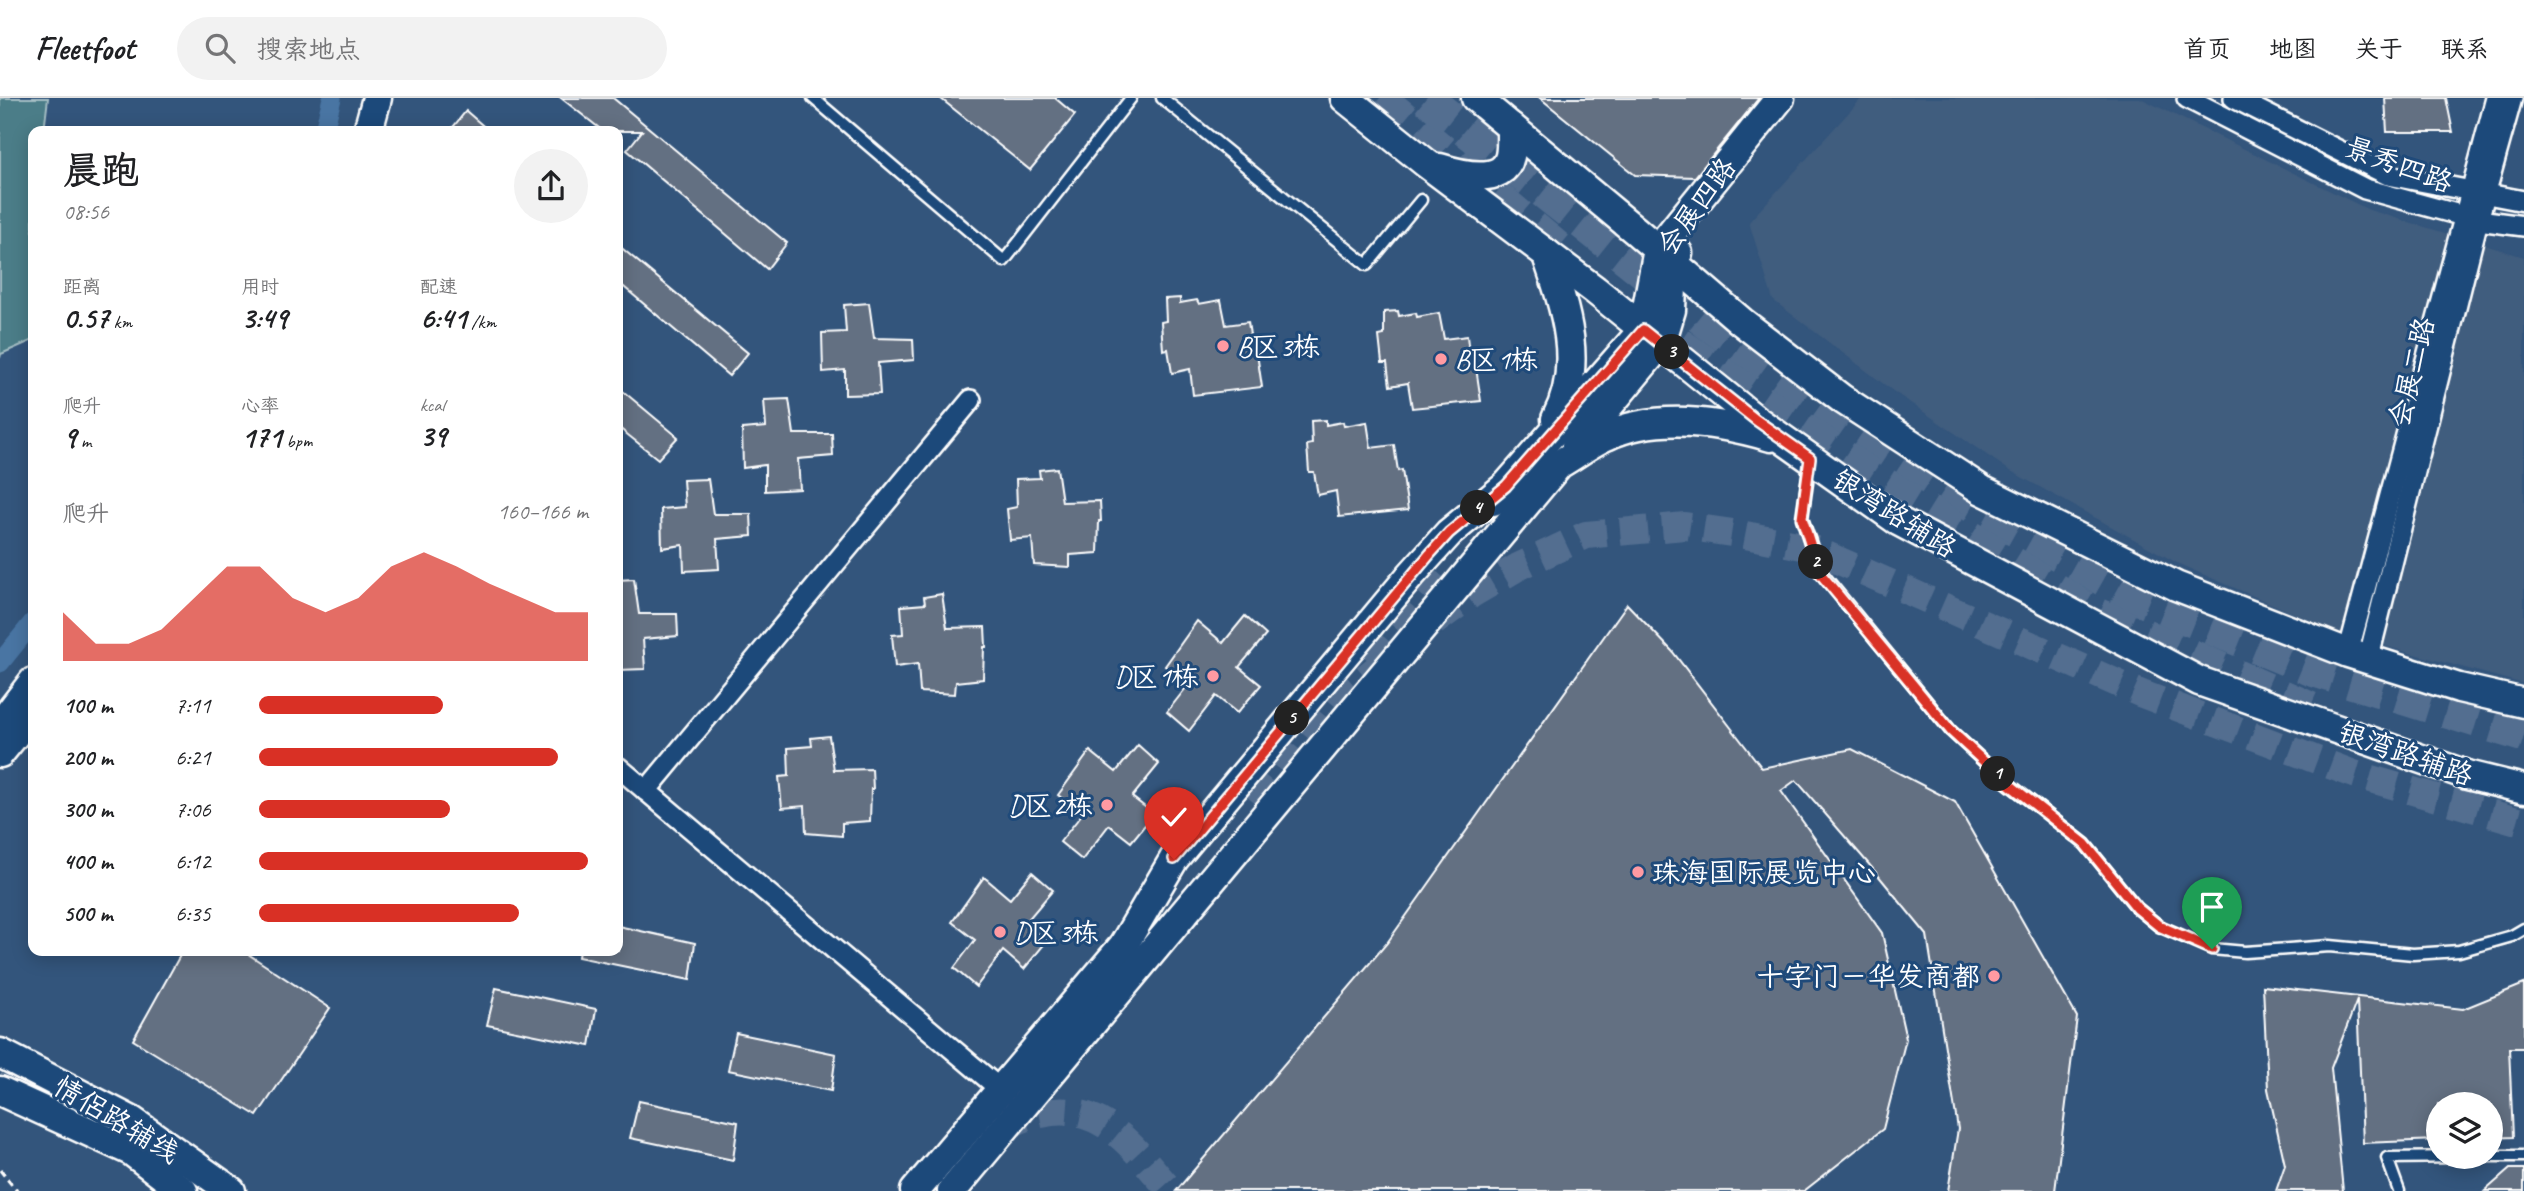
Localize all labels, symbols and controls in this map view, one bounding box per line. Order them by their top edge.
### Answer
search box [177,17,667,80]
text: Fleetfoot [35,27,135,69]
icon: search [201,29,239,67]
text: 搜索地点 [257,33,361,66]
text: 首页 [2183,34,2231,64]
text: 地图 [2269,34,2317,64]
text: 关于 [2355,34,2403,64]
text: 联系 [2441,34,2489,64]
street label: 景秀四路 [2340,129,2457,200]
text: 晨跑 [63,147,139,194]
button: share [514,149,588,223]
street label: 会展四路 [1649,151,1743,262]
text: 08:56 [63,197,109,226]
text: 距离 [63,275,101,299]
text: 用时 [241,275,279,299]
text: 配速 [420,275,458,299]
text: 0.57 [63,299,109,337]
text: 3:49 [241,299,287,337]
text: 6:41 [420,299,467,337]
text: km [109,310,132,334]
text: /km [467,310,496,334]
street label: 会展二路 [2381,314,2442,431]
place label: B区3栋 [1237,329,1320,364]
pin: 3 [1654,334,1690,370]
marker: B区3栋 [1215,338,1231,354]
text: 3 [1667,339,1676,363]
place label: B区1栋 [1455,342,1538,377]
marker: B区1栋 [1433,351,1449,367]
text: kcal [420,393,445,417]
text: 爬升 [63,394,101,418]
text: 心率 [241,394,279,418]
text: 39 [420,417,446,455]
text: 9 [63,418,76,456]
text: 171 [241,418,282,456]
text: m [76,429,91,453]
text: bpm [282,429,312,453]
street label: 银湾路辅路 [1826,461,1963,565]
pin: 4 [1460,490,1496,526]
text: 4 [1473,495,1482,519]
text: 160–166 m [497,497,588,526]
text: 爬升 [63,499,109,528]
pin: 2 [1798,545,1834,580]
text: 2 [1811,549,1820,573]
place label: D区1栋 [1114,659,1199,694]
marker: D区1栋 [1205,668,1221,684]
text: 100 m [63,691,113,720]
text: 7:11 [175,691,211,720]
pin: 5 [1274,700,1310,736]
text: 5 [1287,705,1296,729]
street label: 银湾路辅路 [2334,714,2478,793]
text: 200 m [63,743,113,772]
text: 6:21 [175,743,211,772]
pin: 1 [1980,756,2016,792]
text: 1 [1993,761,2002,785]
pin [1144,787,1204,859]
place label: D区2栋 [1008,788,1093,823]
text: 300 m [63,795,113,824]
text: 7:06 [175,795,211,824]
marker: D区2栋 [1099,797,1115,813]
icon: check [1155,798,1193,836]
text: 400 m [63,847,113,876]
text: 6:12 [175,847,211,876]
place label: 珠海国际展览中心 [1652,855,1876,890]
marker: 珠海国际展览中心 [1630,864,1646,880]
pin [2182,877,2242,949]
icon: arrive [2193,888,2231,926]
text: 500 m [63,899,112,928]
text: 6:35 [175,899,211,928]
place label: D区3栋 [1014,915,1099,950]
marker: D区3栋 [992,924,1008,940]
place label: 十字门－华发商都 [1756,959,1980,994]
marker: 十字门－华发商都 [1986,968,2002,984]
street label: 情侣路辅线 [48,1068,186,1170]
map controls [2426,1092,2503,1169]
button: layers [2426,1092,2503,1169]

